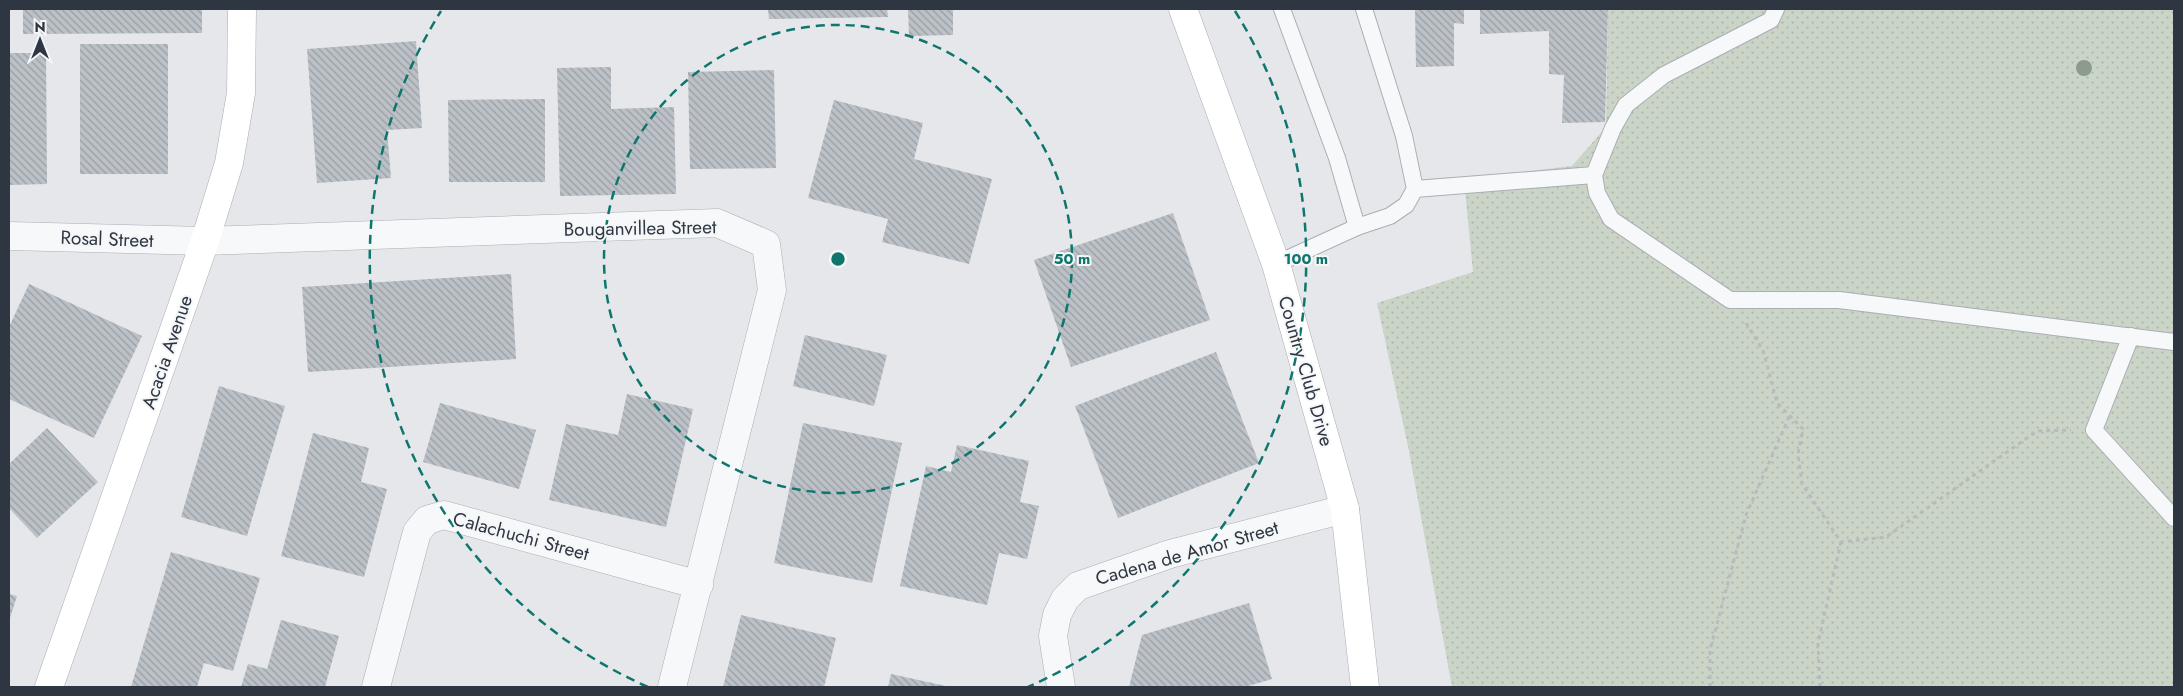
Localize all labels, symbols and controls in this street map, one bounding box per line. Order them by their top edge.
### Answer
north arrow [15,15,65,65]
text: N [34,17,46,37]
street label: Bouganvillea Street [563,213,717,243]
street label: Rosal Street [60,224,154,254]
text: 50 m [1054,248,1090,270]
text: 100 m [1284,248,1328,270]
centre of rings [829,250,847,268]
street label: Acacia Avenue [135,291,199,413]
street label: Country Club Drive [1272,293,1340,450]
street label: Calachuchi Street [450,505,592,567]
street label: Cadena de Amor Street [1092,514,1282,592]

